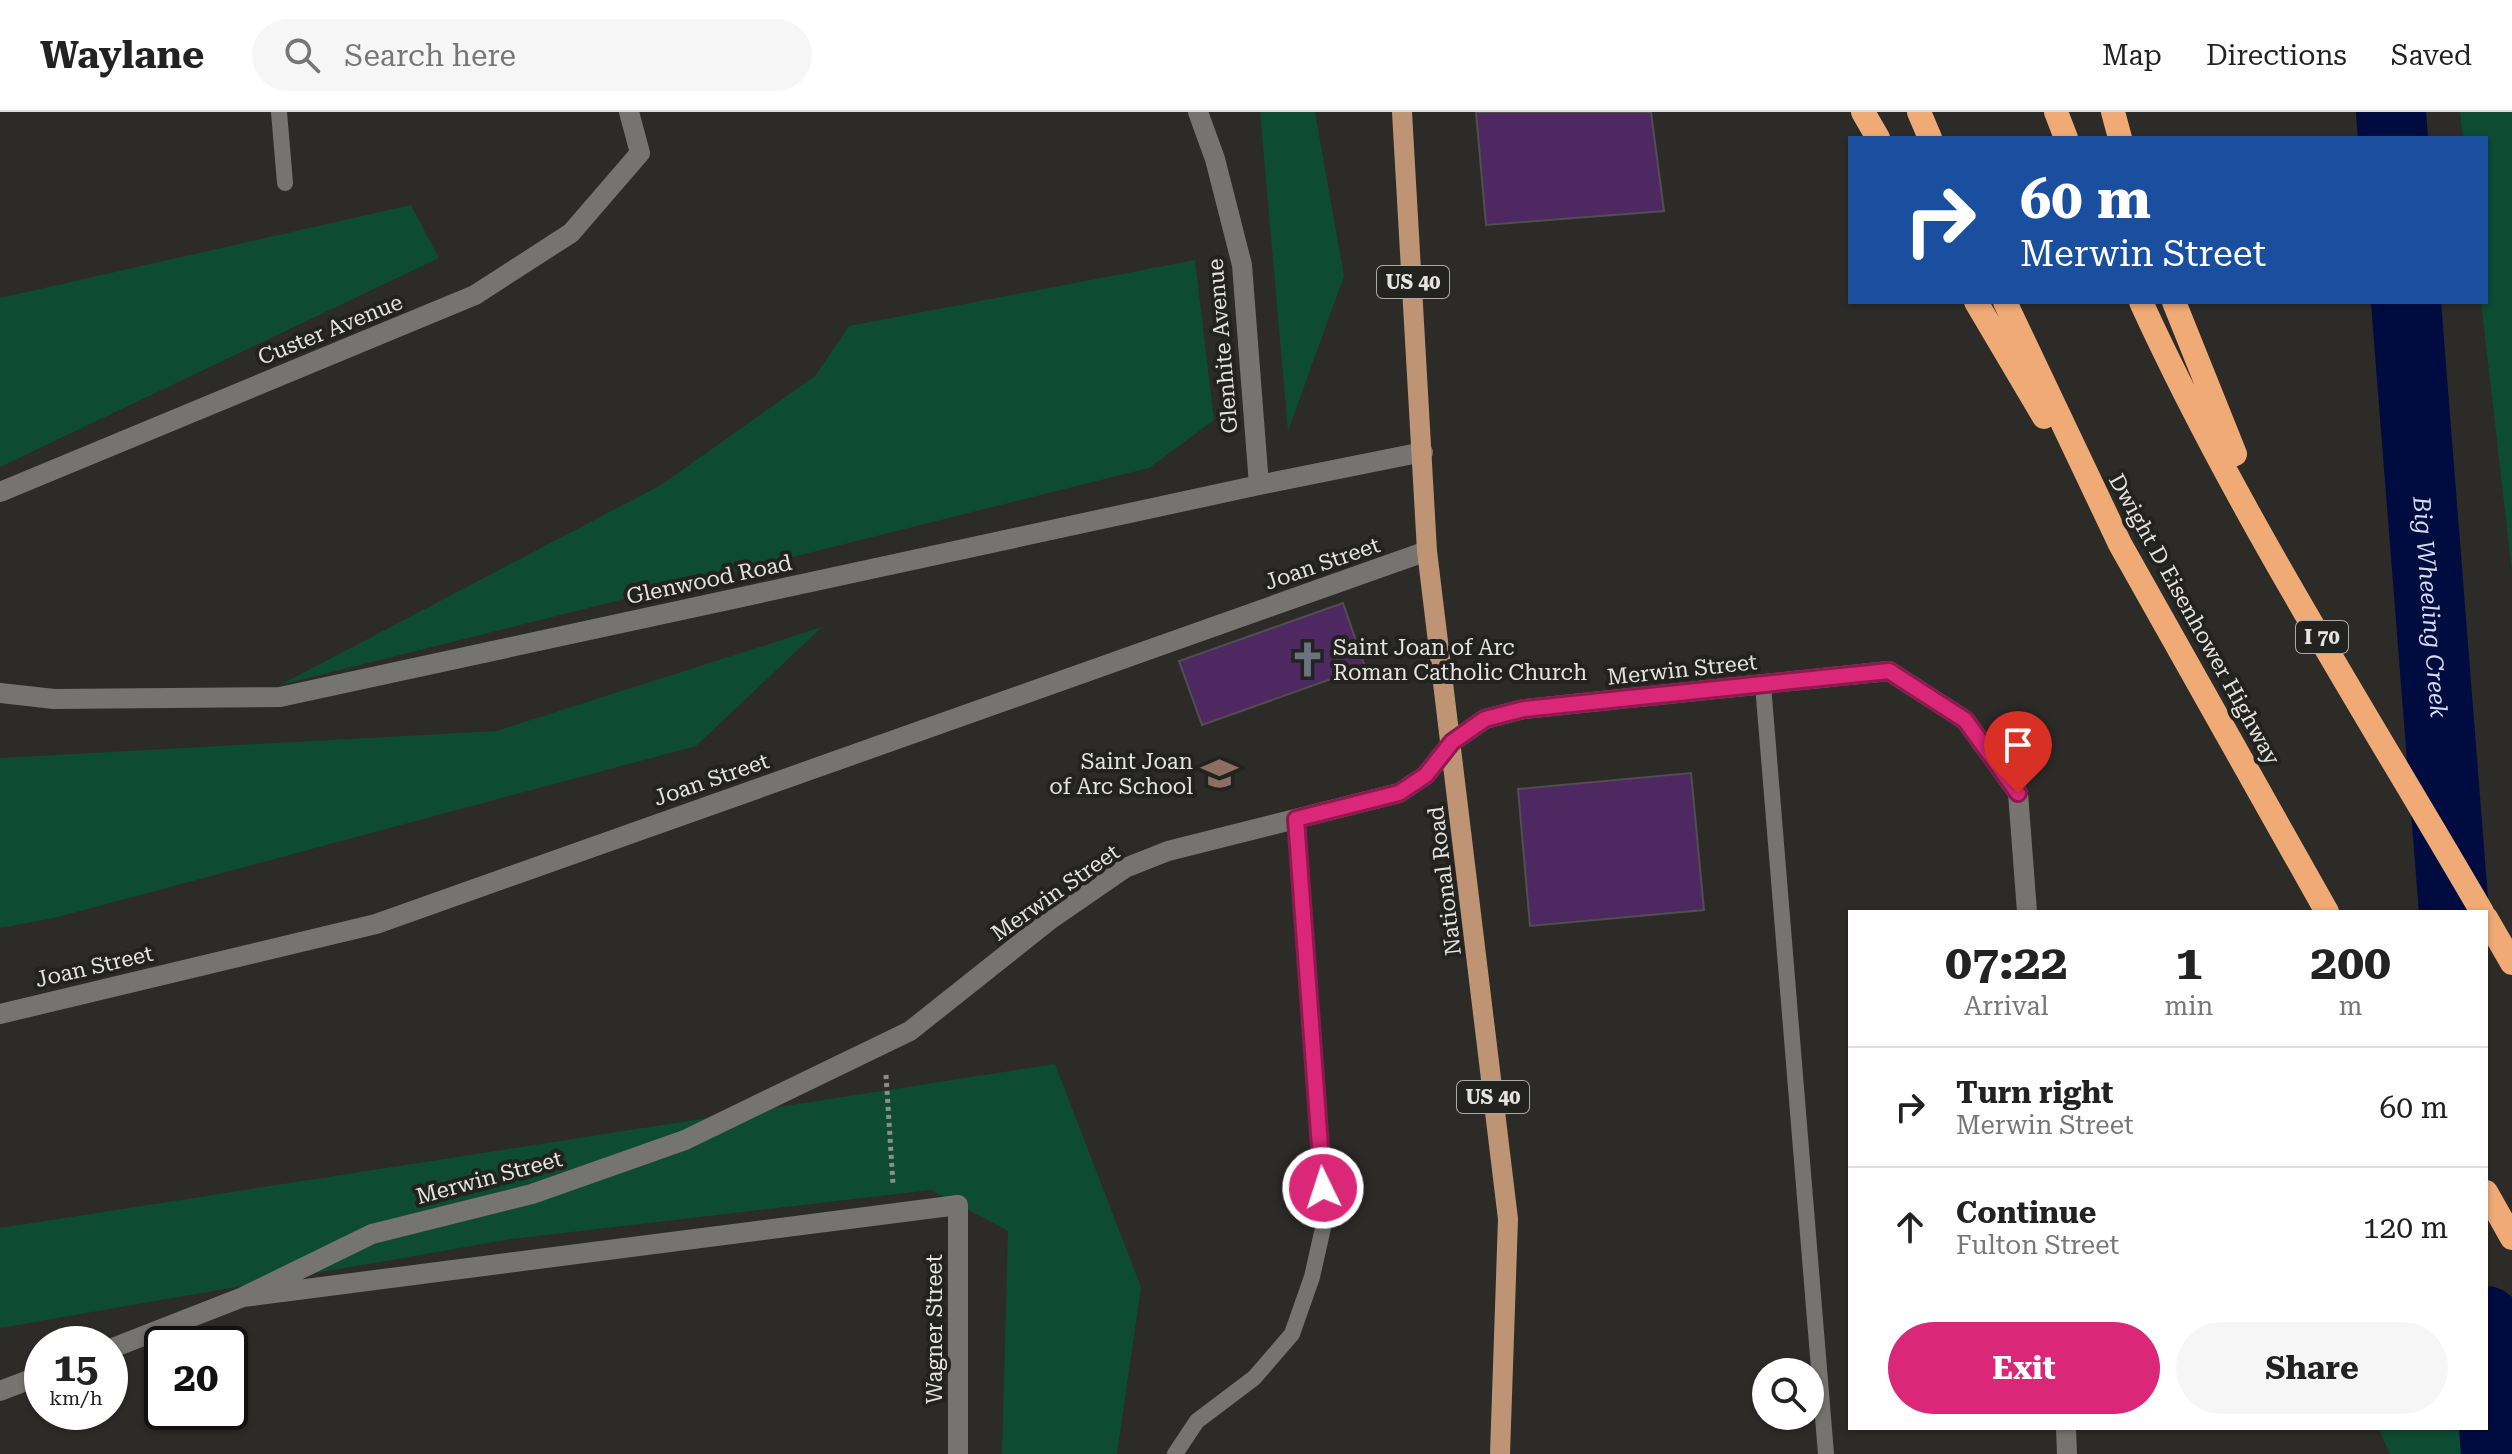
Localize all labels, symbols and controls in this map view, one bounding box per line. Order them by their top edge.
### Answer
search box [252,19,812,91]
text: Waylane [40,33,204,77]
icon: search [280,33,324,77]
text: Search here [344,38,516,73]
text: Map [2102,39,2162,72]
text: Directions [2206,39,2347,72]
text: Saved [2391,39,2472,72]
text: 60 m [2020,166,2151,232]
icon: right [1888,168,1992,272]
text: Merwin Street [2020,233,2266,275]
street label: Glenhite Avenue [1202,257,1243,434]
road number: US 40 [1377,266,1449,298]
street label: Custer Avenue [254,289,406,370]
street label: Dwight D Eisenhower Highway [2104,469,2285,769]
water label: Big Wheeling Creek [2407,494,2453,719]
street label: Joan Street [1261,532,1383,595]
street label: Glenwood Road [624,550,794,609]
road number: I 70 [2296,621,2348,653]
place label: Saint Joan of Arc Roman Catholic Church [1333,635,1587,685]
church icon: Saint Joan of Arc Roman Catholic Church [1288,641,1326,679]
street label: Merwin Street [1606,649,1758,690]
pin [1984,711,2052,793]
icon: arrive [1996,723,2040,767]
street label: Joan Street [650,748,772,811]
place label: Saint Joan of Arc School [1049,749,1193,799]
school or university icon: Saint Joan of Arc School [1200,755,1238,793]
street label: National Road [1423,805,1466,957]
street label: Merwin Street [987,839,1124,946]
text: 07:22 [1945,935,2068,991]
text: 1 [2175,935,2202,991]
text: 200 [2310,935,2391,991]
street label: Joan Street [33,941,155,992]
text: Arrival [1964,991,2049,1021]
text: min [2165,991,2213,1021]
text: m [2339,991,2363,1021]
text: Turn right [1956,1075,2113,1110]
road number: US 40 [1457,1081,1529,1113]
icon: right [1888,1085,1932,1129]
text: 60 m [2379,1090,2448,1125]
text: Merwin Street [1956,1110,2134,1140]
street label: Merwin Street [413,1146,565,1209]
position arrow [1281,1146,1365,1230]
text: Continue [1956,1195,2096,1230]
icon: ahead [1888,1205,1932,1249]
text: 120 m [2363,1210,2448,1245]
text: Fulton Street [1956,1230,2119,1260]
street label: Wagner Street [922,1254,947,1404]
button: Exit [1888,1322,2160,1414]
button: Share [2176,1322,2448,1414]
speed limit sign: 20 [144,1326,248,1430]
text: 15 [54,1344,98,1391]
map controls [1752,1358,1824,1430]
button: search [1752,1358,1824,1430]
text: km/h [49,1386,103,1410]

